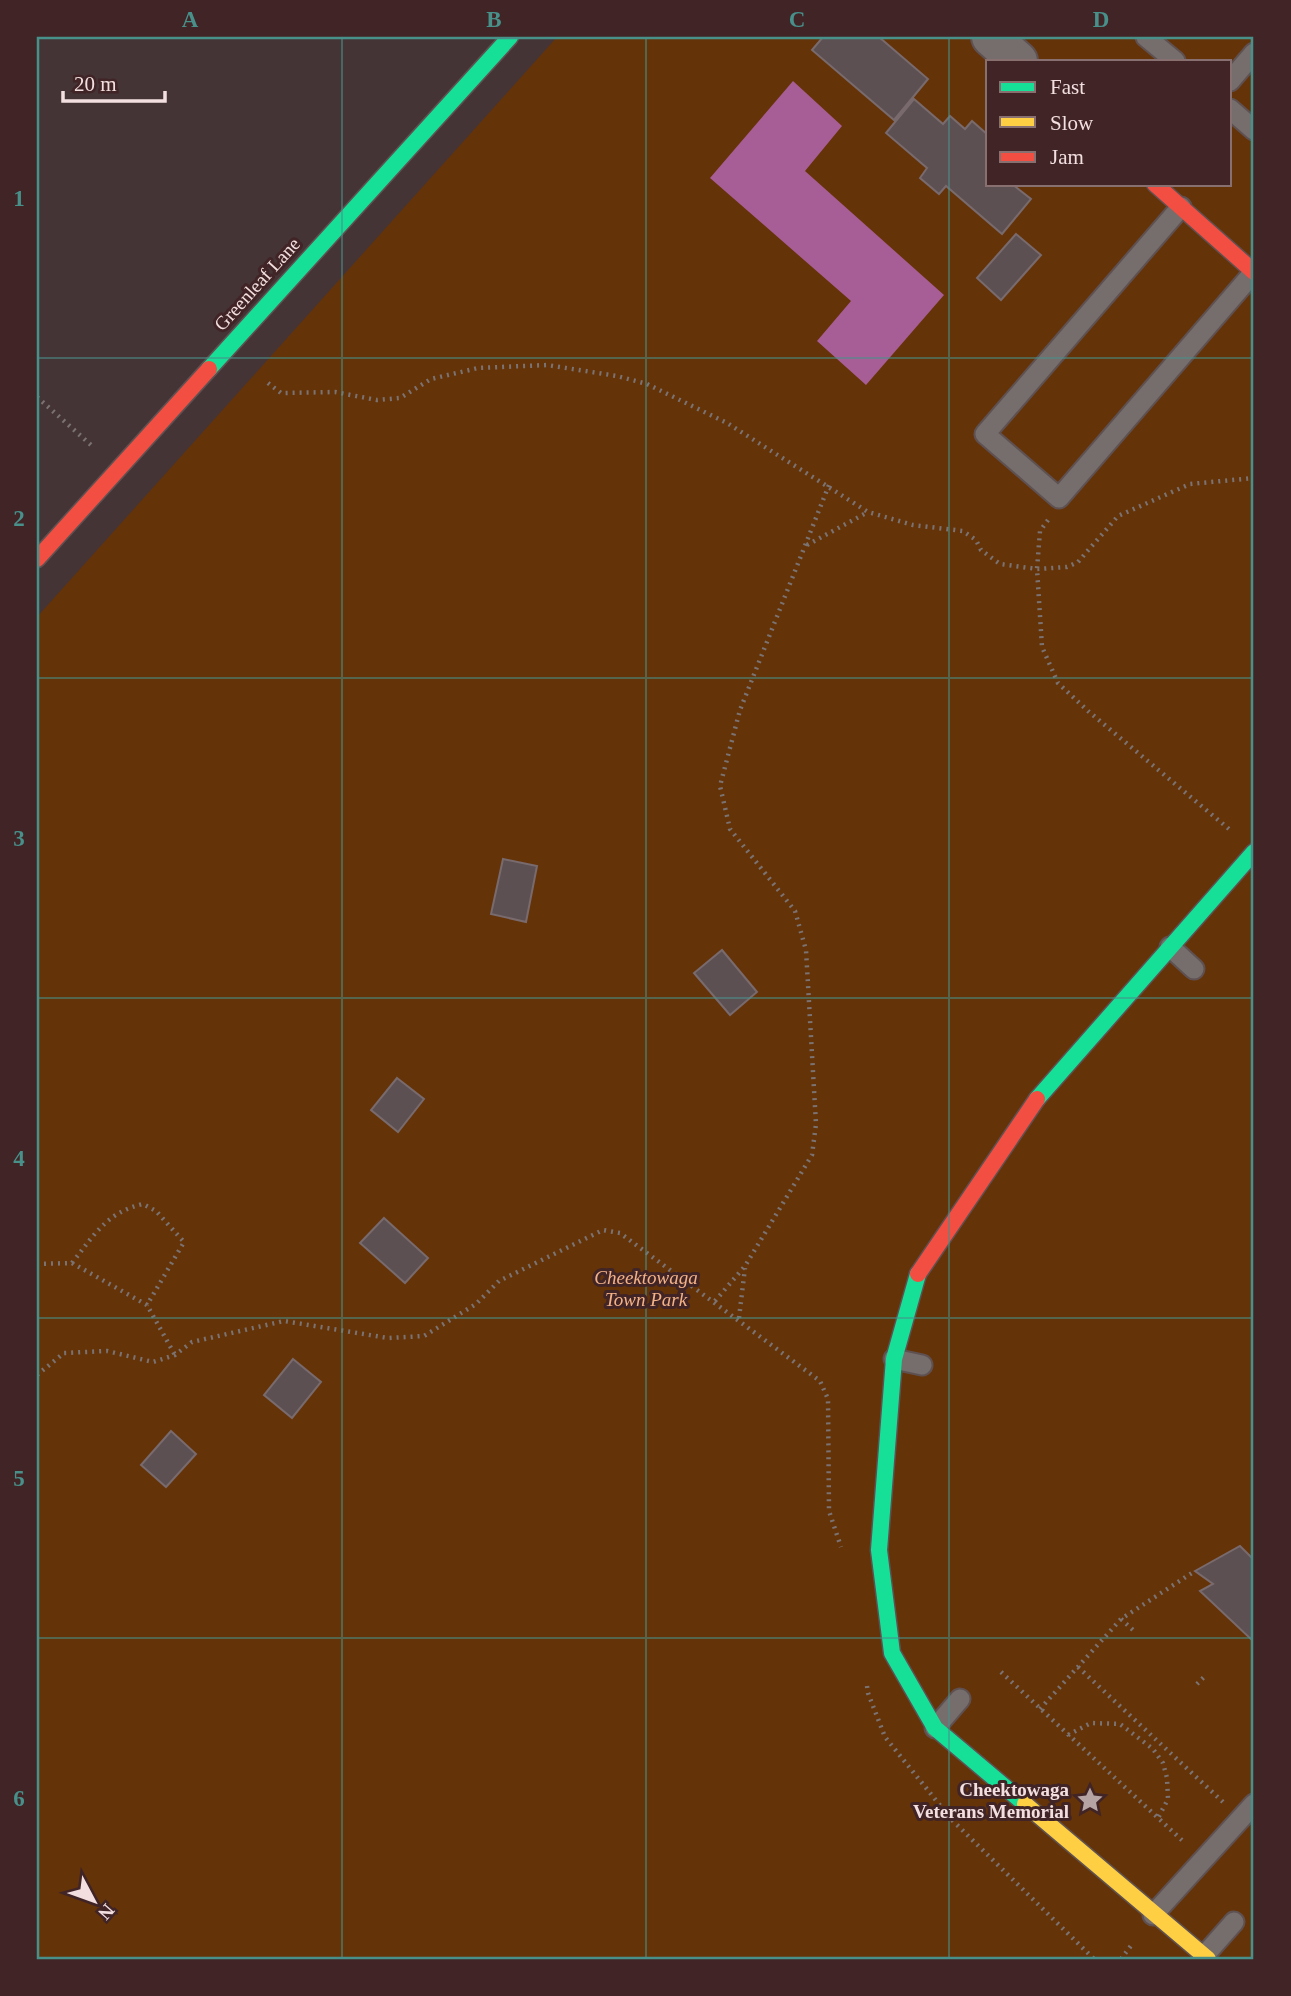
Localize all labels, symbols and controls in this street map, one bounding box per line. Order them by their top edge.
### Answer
text: A [182,7,199,32]
text: B [486,7,502,32]
text: C [789,7,805,32]
text: D [1093,7,1109,32]
scale bar [63,60,164,104]
legend [986,60,1232,186]
text: 20 m [74,72,117,96]
text: Fast [1050,75,1085,99]
text: Slow [1050,111,1094,135]
text: Jam [1050,145,1084,169]
text: 1 [13,186,25,211]
street label: Greenleaf Lane [210,233,304,335]
text: 2 [13,506,25,531]
text: 3 [13,826,25,851]
text: 4 [13,1146,25,1171]
park label: Cheektowaga Town Park [594,1267,698,1310]
text: 5 [13,1466,25,1491]
place label: Cheektowaga Veterans Memorial [913,1779,1069,1822]
place icon: Cheektowaga Veterans Memorial [1075,1785,1105,1815]
text: 6 [13,1786,25,1811]
north arrow [60,1867,130,1937]
text: N [94,1900,119,1924]

